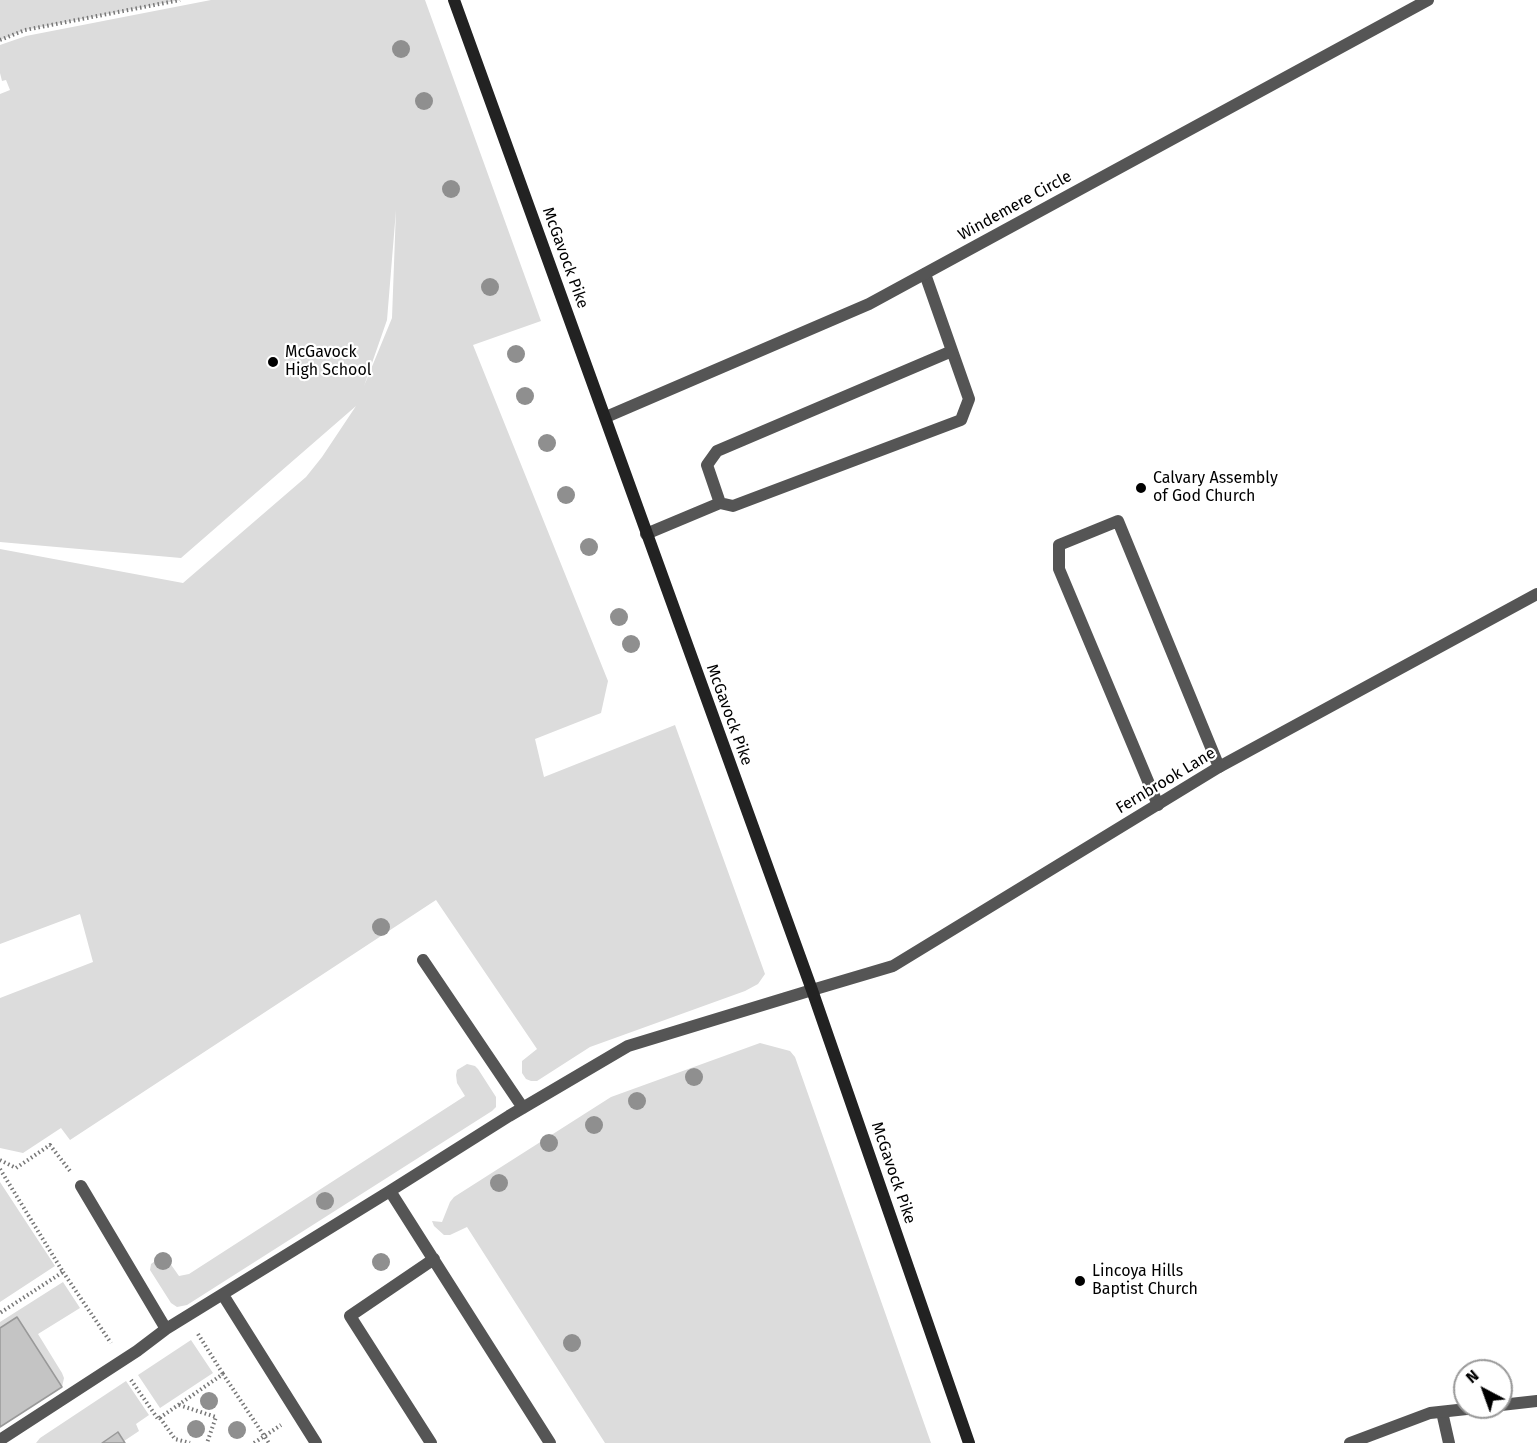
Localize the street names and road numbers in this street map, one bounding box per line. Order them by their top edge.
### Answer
street label: Windemere Circle [955,167,1075,245]
street label: McGavock Pike [538,205,592,311]
street label: McGavock Pike [702,662,756,768]
street label: Fernbrook Lane [1113,744,1219,818]
street label: McGavock Pike [867,1120,919,1226]

